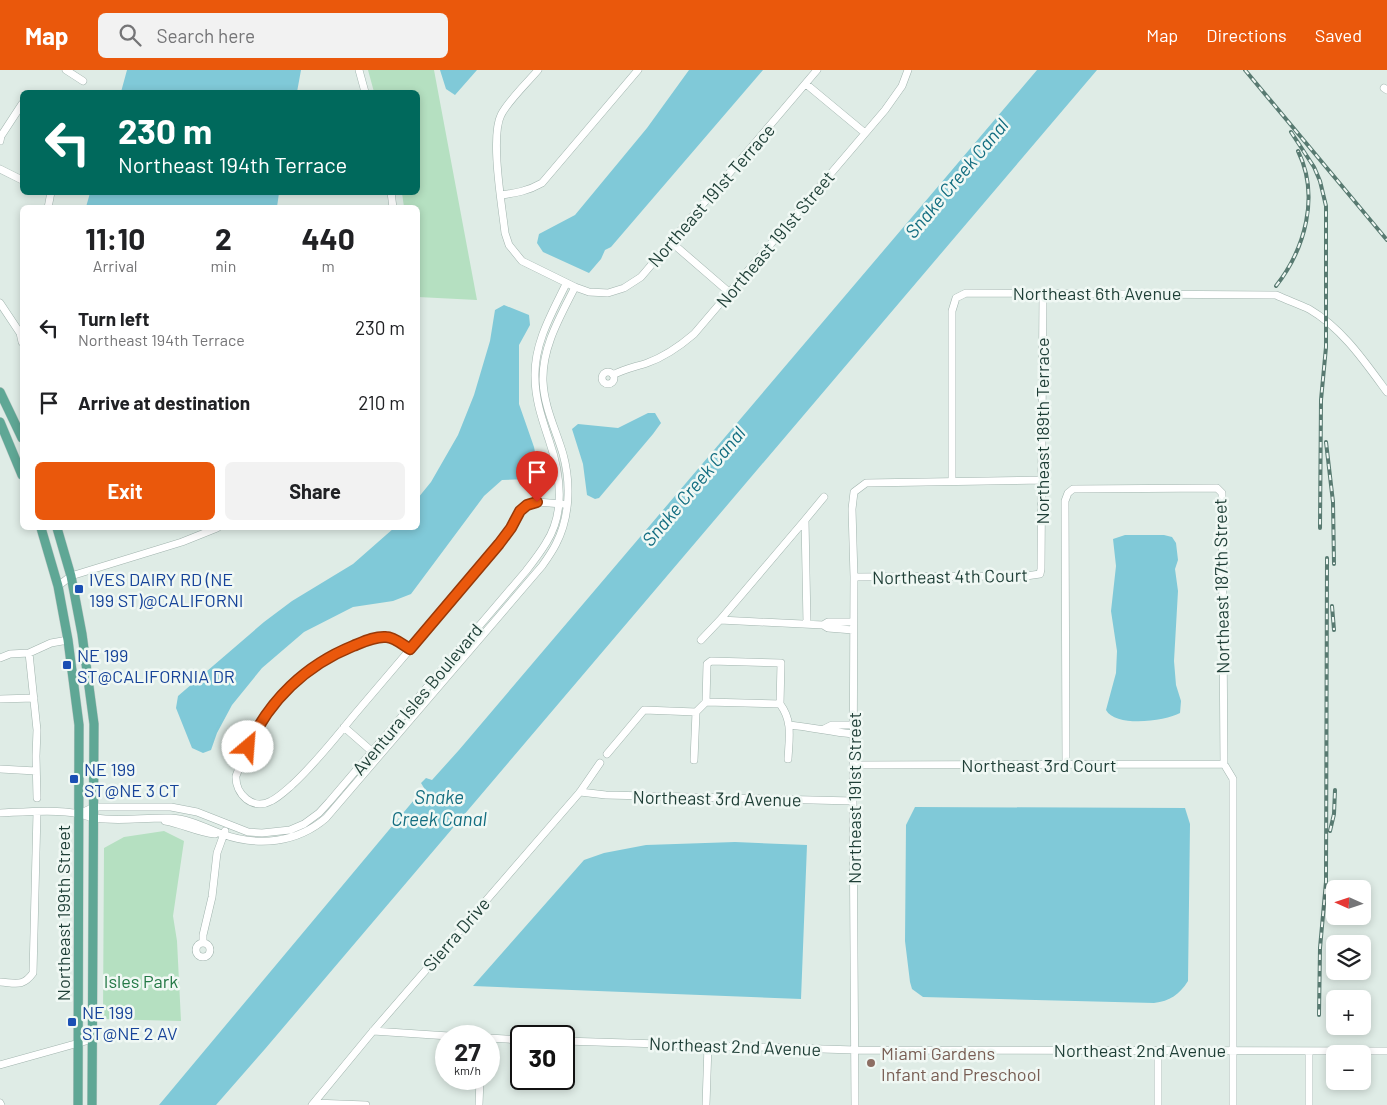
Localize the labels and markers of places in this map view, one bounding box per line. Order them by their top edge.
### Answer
pin [516,451,558,502]
place label: IVES DAIRY RD (NE 199 ST)@CALIFORNI [89,568,244,611]
marker: IVES DAIRY RD (NE 199 ST)@CALIFORNI [73,583,85,595]
place label: NE 199 ST@CALIFORNIA DR [77,644,235,687]
marker: NE 199 ST@CALIFORNIA DR [61,659,73,671]
place label: NE 199 ST@NE 3 CT [84,758,180,801]
marker: NE 199 ST@NE 3 CT [68,773,80,785]
place label: NE 199 ST@NE 2 AV [82,1001,178,1044]
marker: NE 199 ST@NE 2 AV [66,1016,78,1028]
place label: Miami Gardens Infant and Preschool [881,1042,1041,1085]
marker: Miami Gardens Infant and Preschool [865,1057,877,1069]

